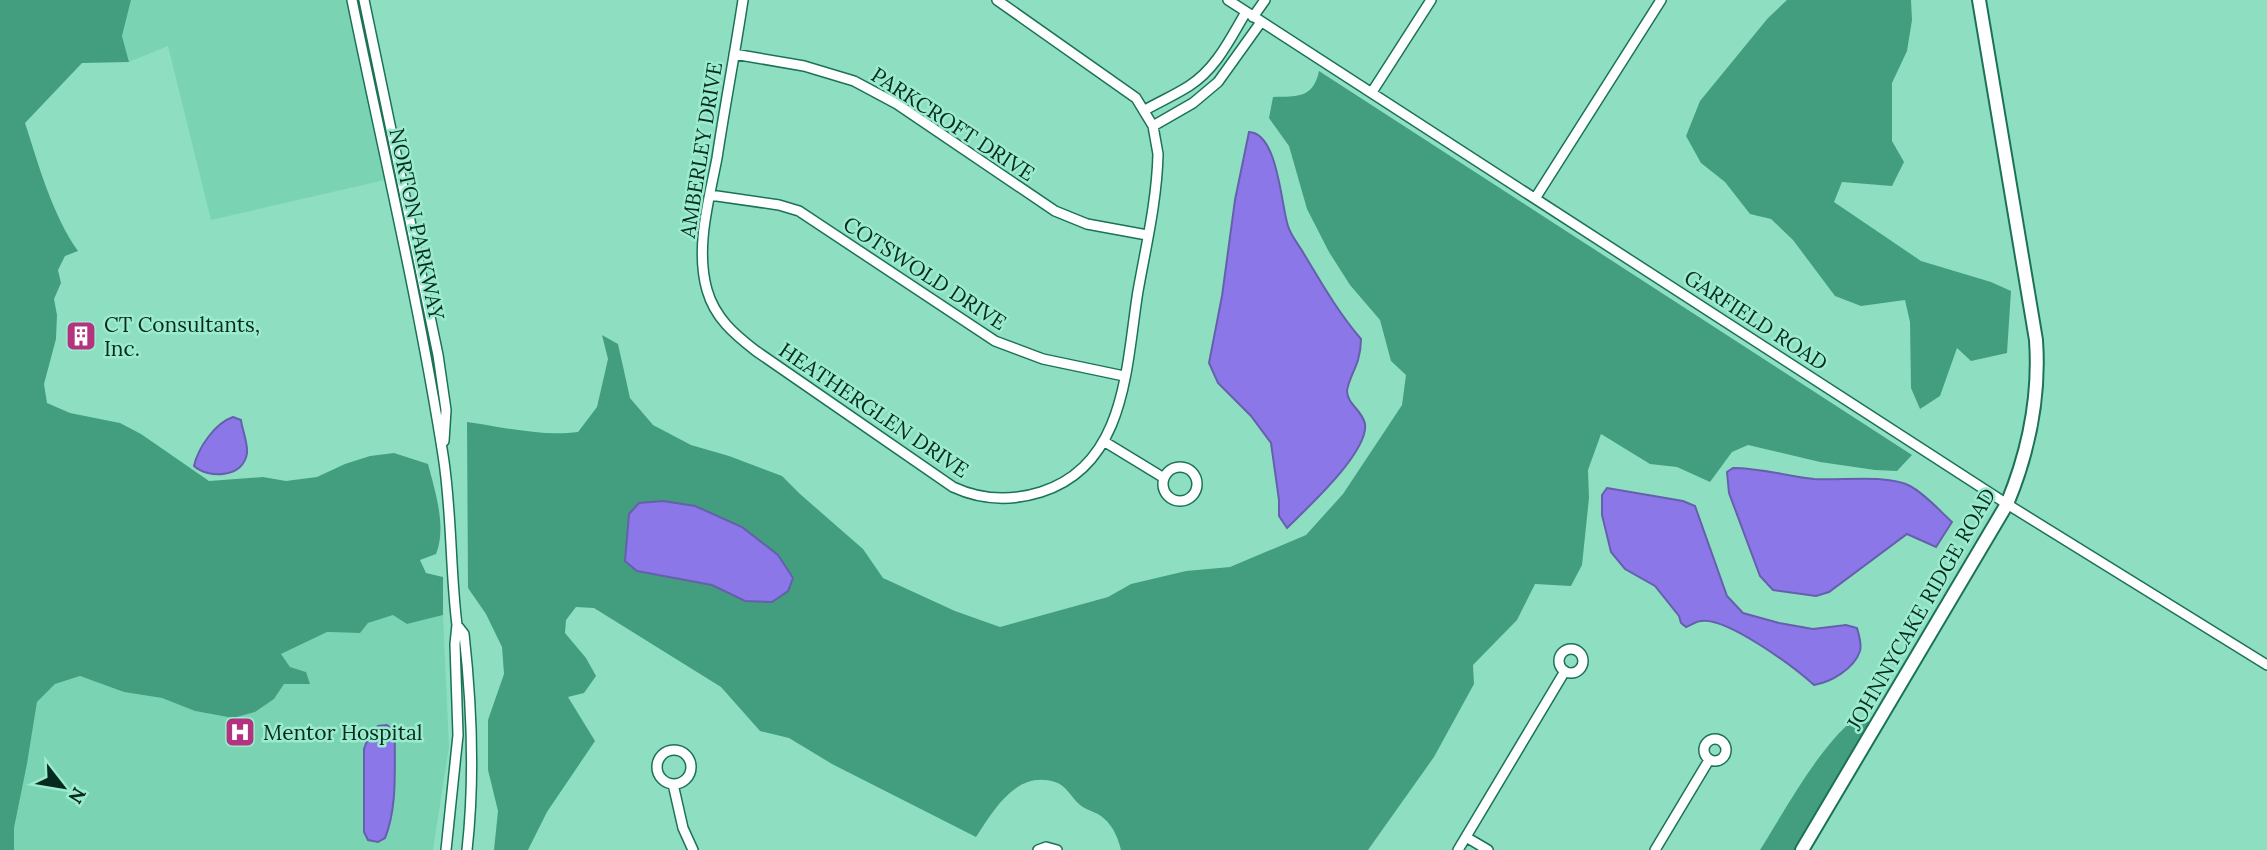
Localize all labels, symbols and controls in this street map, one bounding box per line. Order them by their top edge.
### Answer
street label: AMBERLEY DRIVE [674,60,728,241]
street label: PARKCROFT DRIVE [866,61,1040,187]
street label: NORTON PARKWAY [383,126,451,323]
street label: COTSWOLD DRIVE [838,210,1012,336]
street label: GARFIELD ROAD [1679,264,1833,376]
place label: CT Consultants, Inc. [104,311,260,362]
building icon: CT Consultants, Inc. [64,319,98,353]
street label: HEATHERGLEN DRIVE [774,336,974,484]
street label: JOHNNYCAKE RIDGE ROAD [1840,483,2001,736]
hospital icon: Mentor Hospital [223,715,257,749]
place label: Mentor Hospital [263,719,422,746]
north arrow [28,752,98,822]
text: N [63,783,92,808]

